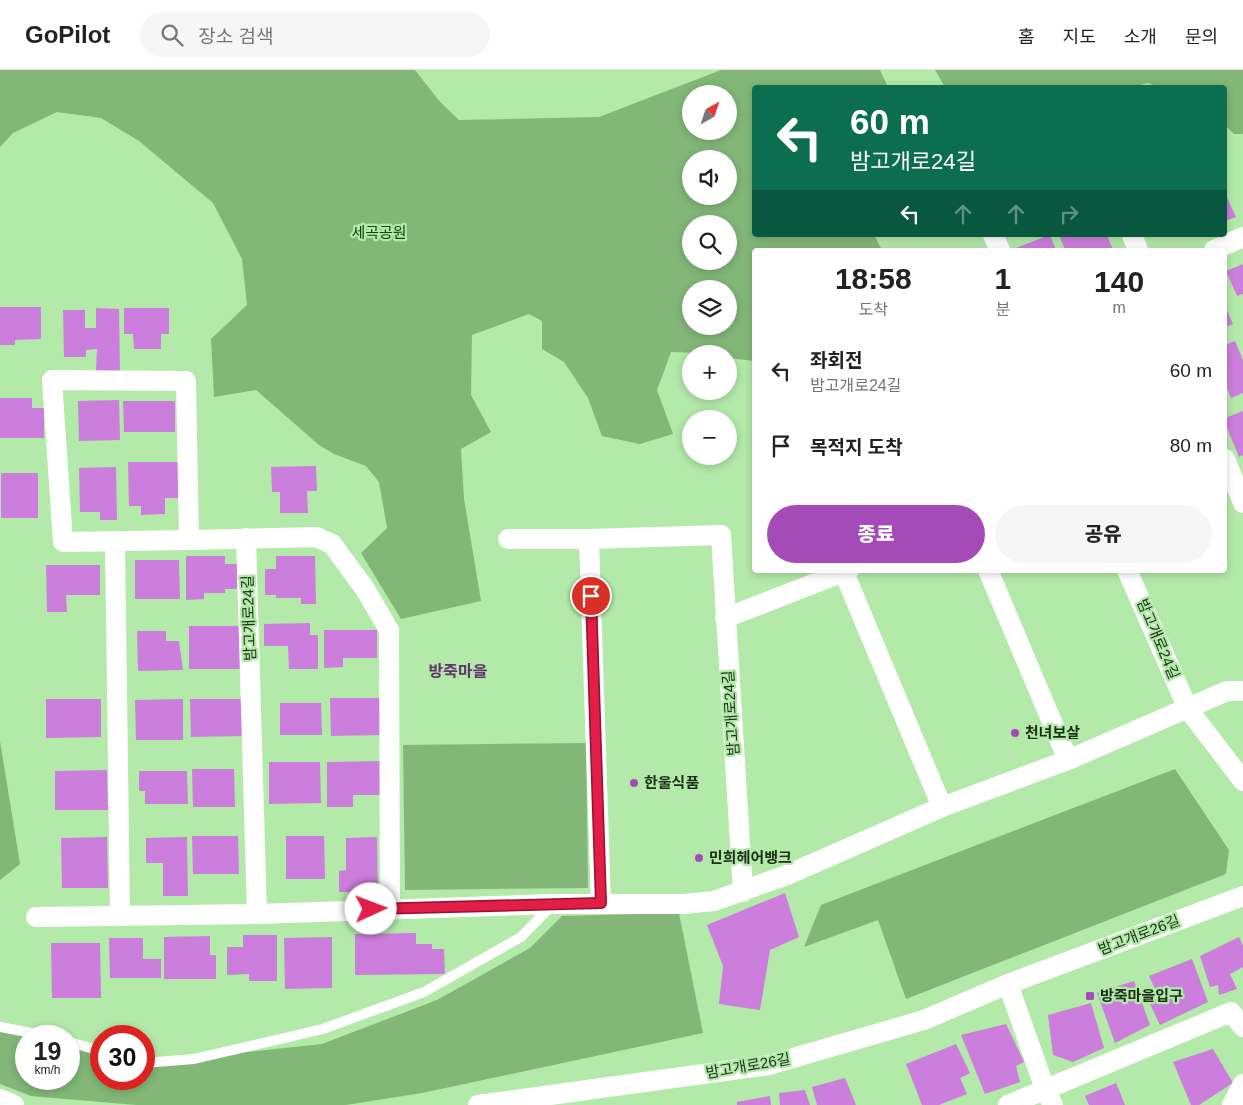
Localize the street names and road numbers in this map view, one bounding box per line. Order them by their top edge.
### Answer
street label: 밤고개로24길 [239,575,258,661]
street label: 밤고개로24길 [1134,596,1183,682]
street label: 밤고개로24길 [719,670,742,756]
street label: 밤고개로26길 [1096,911,1182,958]
street label: 밤고개로26길 [704,1050,792,1081]

